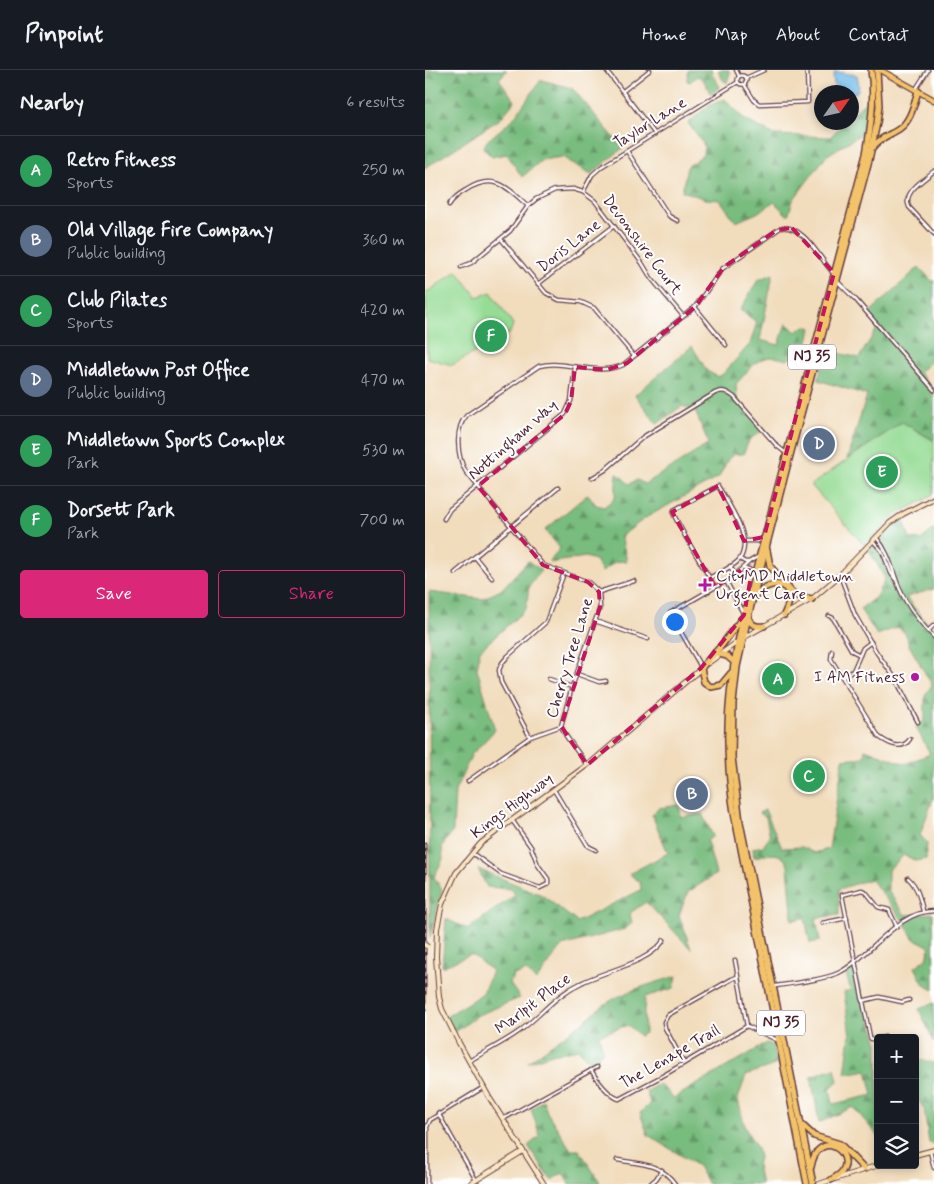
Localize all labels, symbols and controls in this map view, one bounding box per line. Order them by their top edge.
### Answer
text: Pinpoint [25,19,103,50]
text: Home [642,23,687,47]
text: Map [715,23,748,47]
text: About [776,23,820,47]
text: Contact [848,23,909,47]
north arrow [814,85,859,130]
text: Nearby [20,89,84,117]
text: 6 results [346,92,405,113]
street label: Taylor Lane [609,92,691,154]
text: Retro Fitness [67,148,176,173]
text: A [31,160,41,181]
text: 250 m [362,160,405,181]
text: Sports [67,173,113,194]
street label: Devonshire Court [597,191,687,300]
street label: Doris Lane [533,215,605,277]
text: Old Village Fire Company [67,218,273,243]
text: B [31,230,41,251]
text: 360 m [362,230,405,251]
text: Public building [67,243,166,264]
text: Club Pilates [67,288,167,313]
text: C [30,300,42,321]
text: 420 m [361,300,405,321]
text: Sports [67,313,113,334]
pin: F [475,317,507,355]
road number: NJ 35 [788,344,836,370]
text: Middletown Post Office [67,358,250,383]
text: D [30,370,42,391]
text: 470 m [361,370,405,391]
text: Public building [67,383,166,404]
street label: Nottingham Way [464,395,563,486]
pin: D [803,425,835,463]
text: Middletown Sports Complex [67,428,285,453]
text: E [31,440,41,461]
text: 530 m [362,440,405,461]
text: Park [67,453,99,474]
pin: E [866,453,898,491]
text: Dorsett Park [67,498,175,523]
text: F [32,510,40,531]
text: 700 m [359,510,405,531]
text: Park [67,523,99,544]
place label: CityMD Middletown Urgent Care [716,566,854,606]
button: Save [20,570,208,618]
button: Share [218,570,405,618]
marker: CityMD Middletown Urgent Care [698,578,712,592]
street label: Cherry Tree Lane [542,595,598,721]
your location [662,609,688,635]
pin: A [762,660,794,698]
place label: I AM Fitness [814,667,905,688]
marker: I AM Fitness [909,671,921,683]
pin: C [793,757,825,795]
street label: Kings Highway [467,768,558,844]
pin: B [676,775,708,813]
street label: Marlpit Place [491,969,575,1039]
road number: NJ 35 [757,1010,805,1036]
street label: The Lenape Trail [616,1020,724,1094]
map controls [874,1034,919,1169]
button: + [874,1034,919,1079]
button: − [874,1079,919,1124]
button: layers [874,1124,919,1169]

